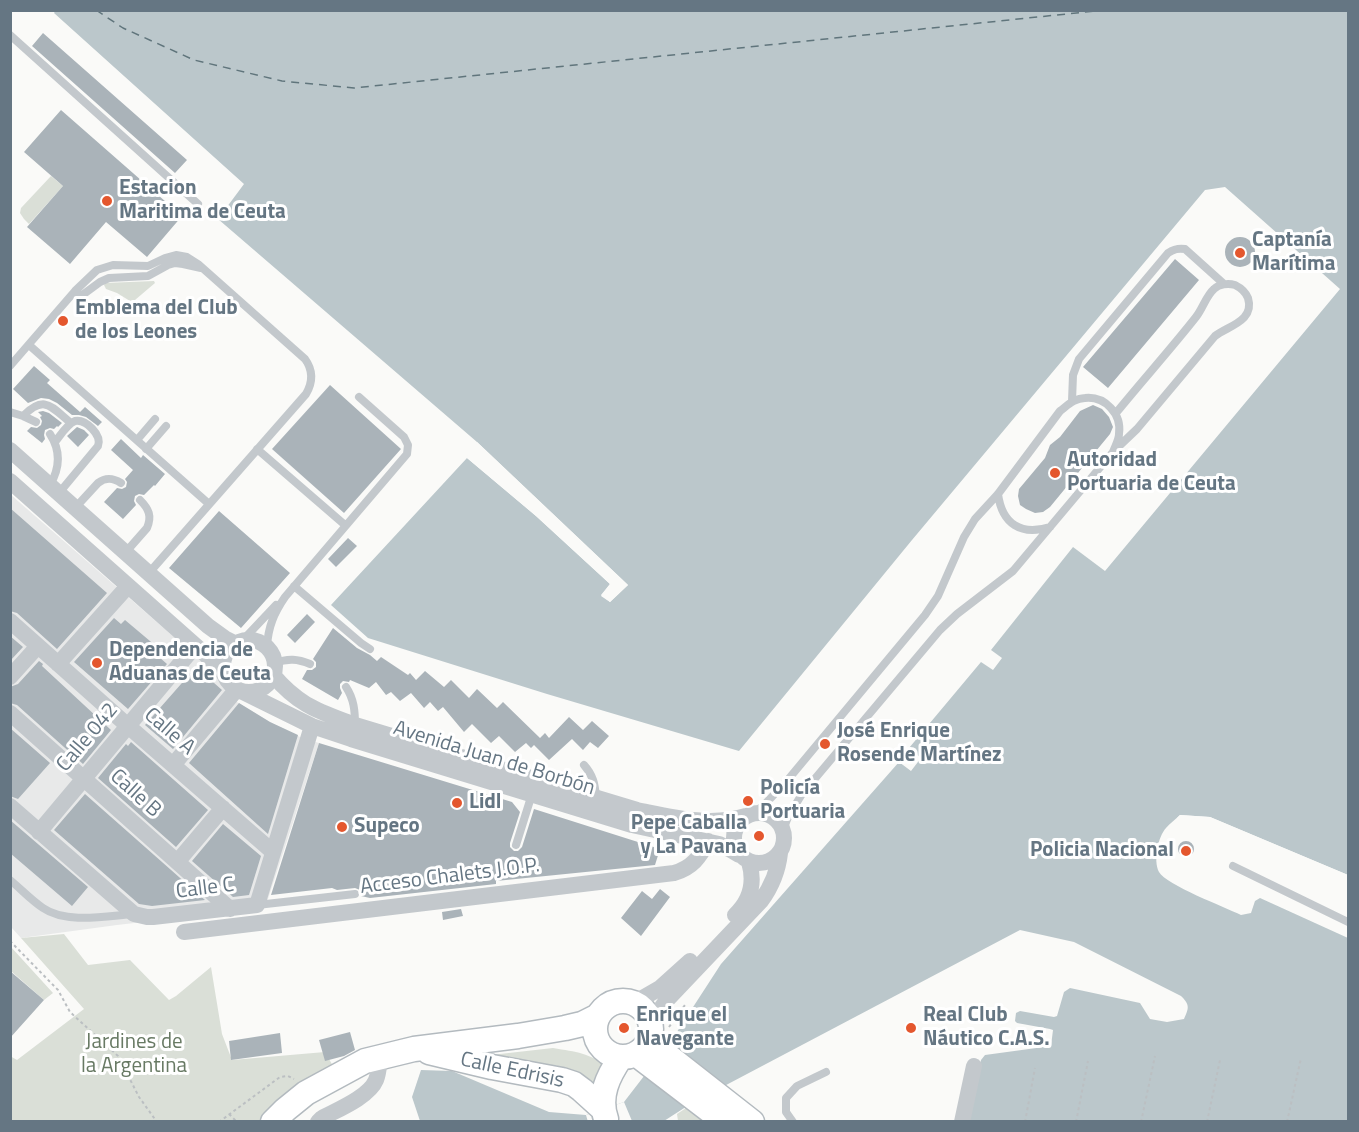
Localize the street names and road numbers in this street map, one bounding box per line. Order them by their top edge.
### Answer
street label: Calle 042 [52,698,124,778]
street label: Calle A [138,703,200,761]
street label: Avenida Juan de Borbón [390,716,598,802]
street label: Calle B [104,765,166,823]
street label: Acceso Chalets J.O.P. [359,853,541,901]
street label: Calle C [175,873,235,905]
street label: Calle Edrisis [458,1048,566,1094]

